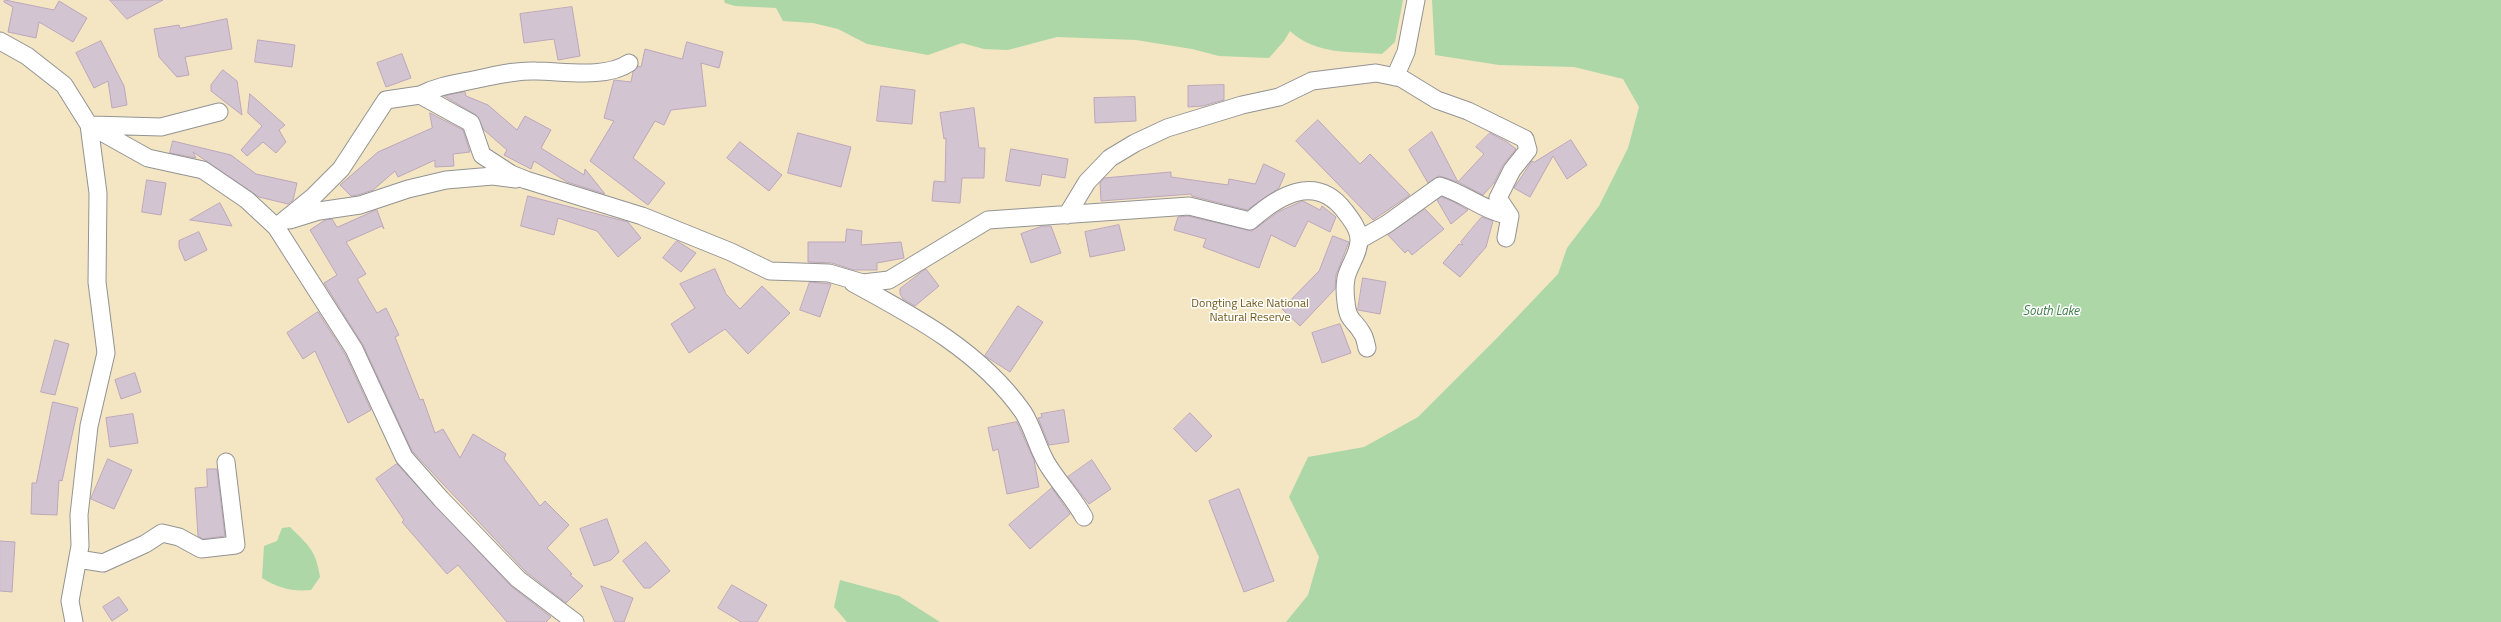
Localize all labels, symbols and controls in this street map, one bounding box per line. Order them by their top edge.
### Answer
park label: Dongting Lake National Natural Reserve [1191,297,1309,325]
water label: South Lake [2023,304,2079,320]

